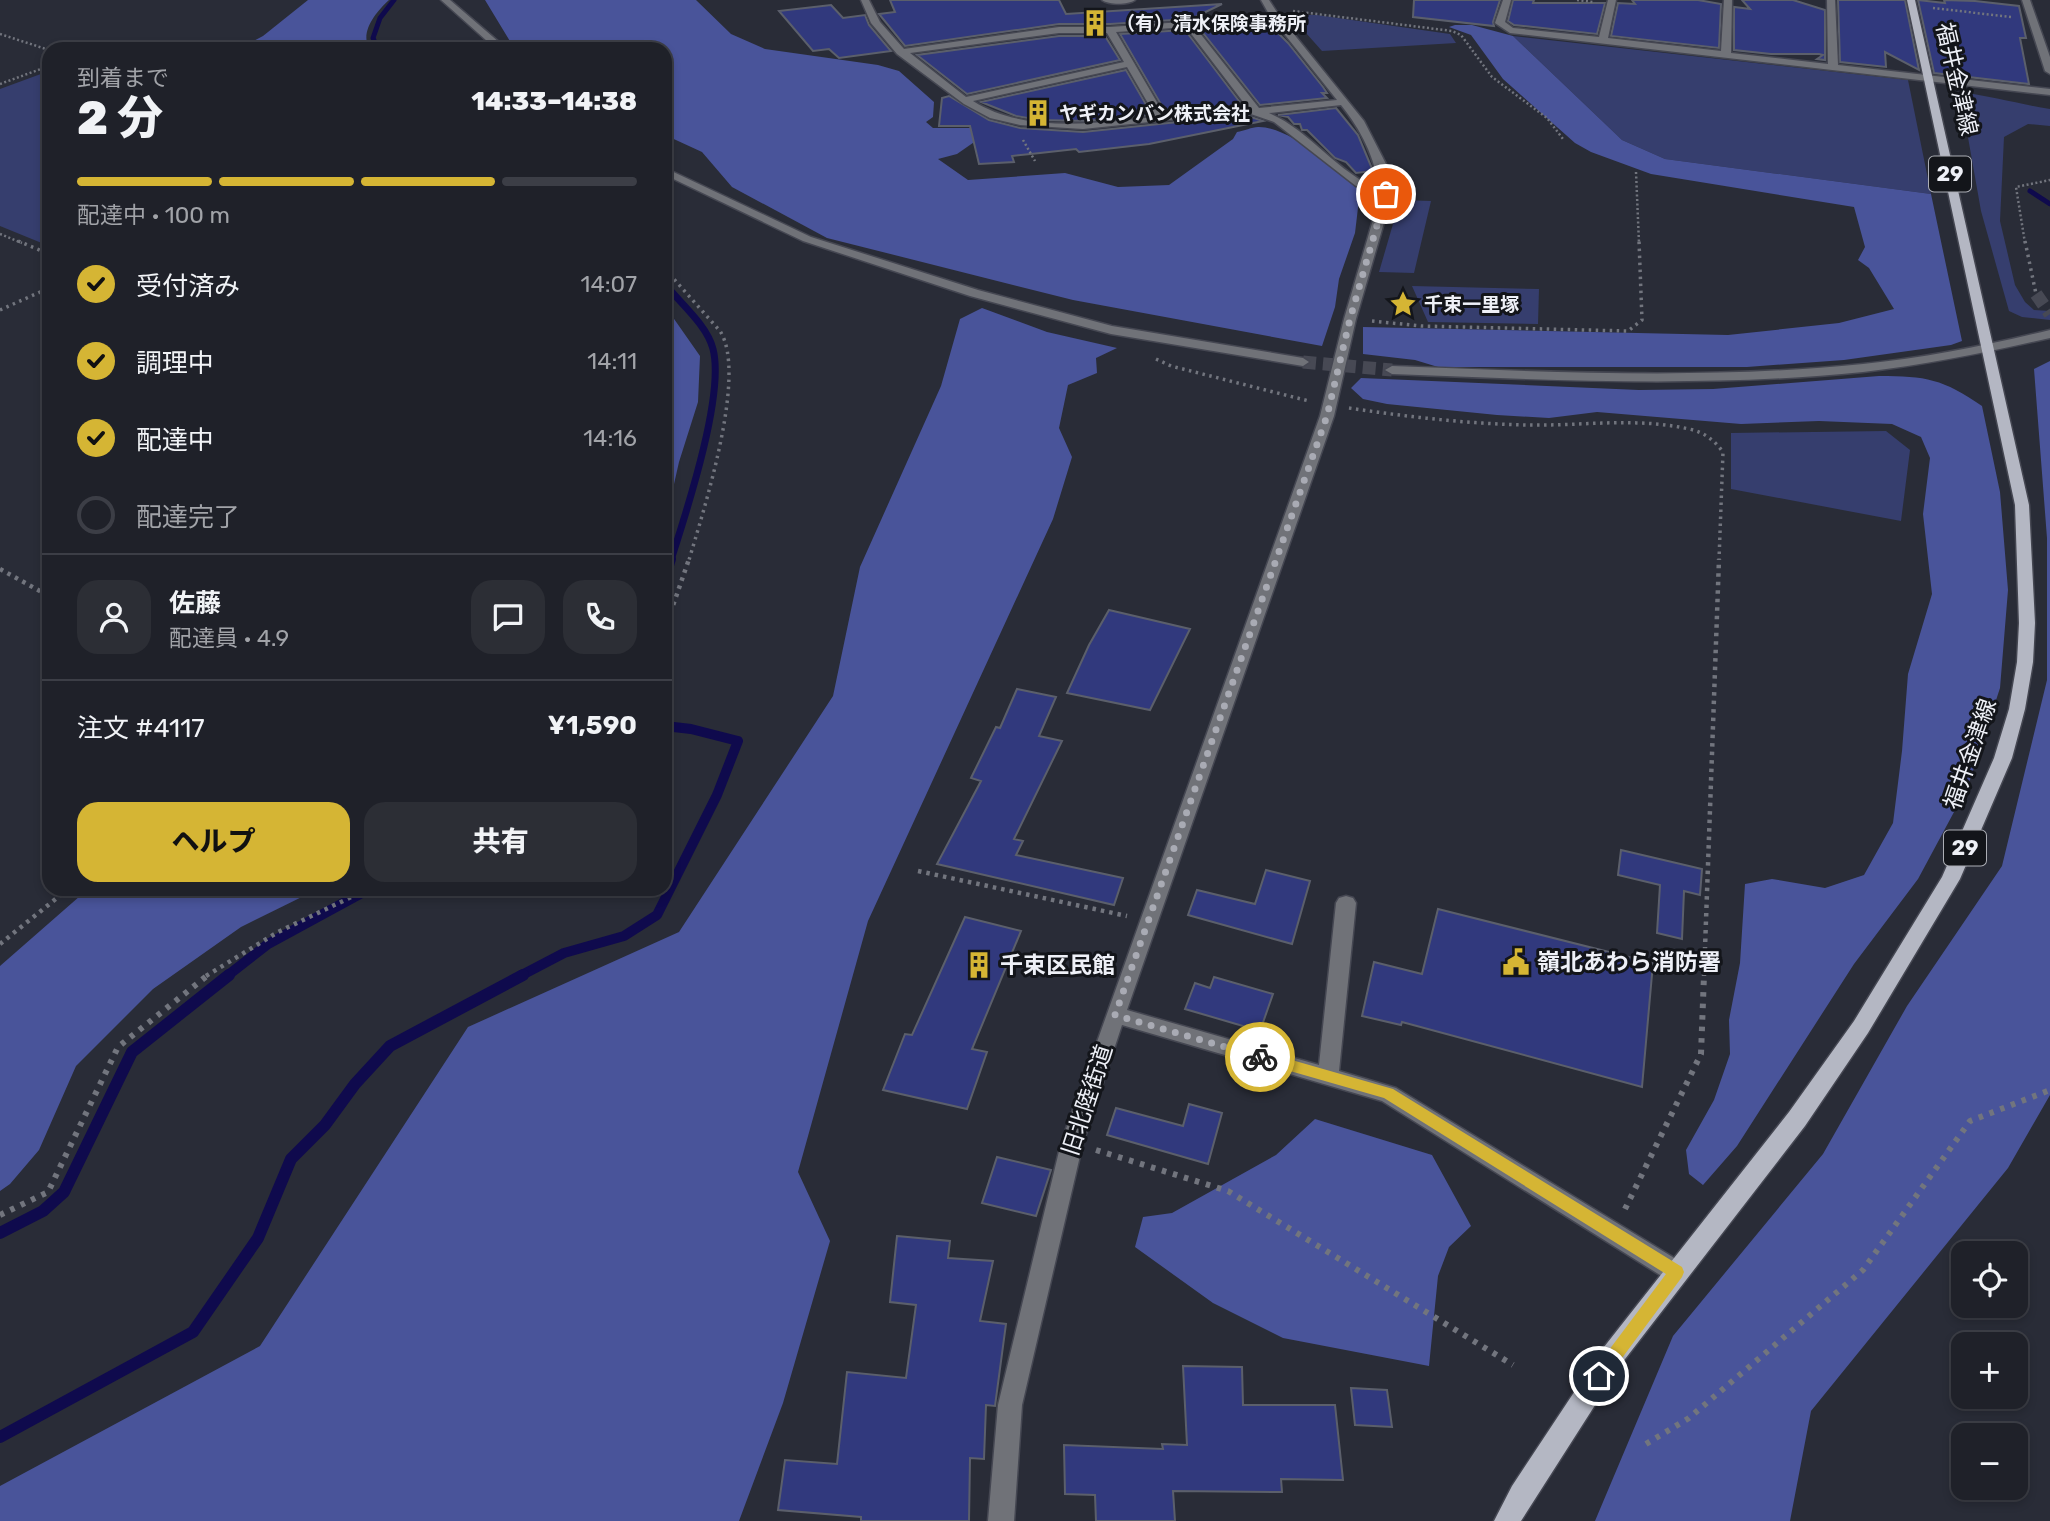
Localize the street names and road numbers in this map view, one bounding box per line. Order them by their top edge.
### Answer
street label: 福井金津線 [1930,20,1984,138]
road number: 29 [1929,156,1971,192]
street label: 福井金津線 [1938,695,2002,813]
road number: 29 [1944,830,1986,866]
street label: 旧北陸街道 [1056,1041,1118,1159]

